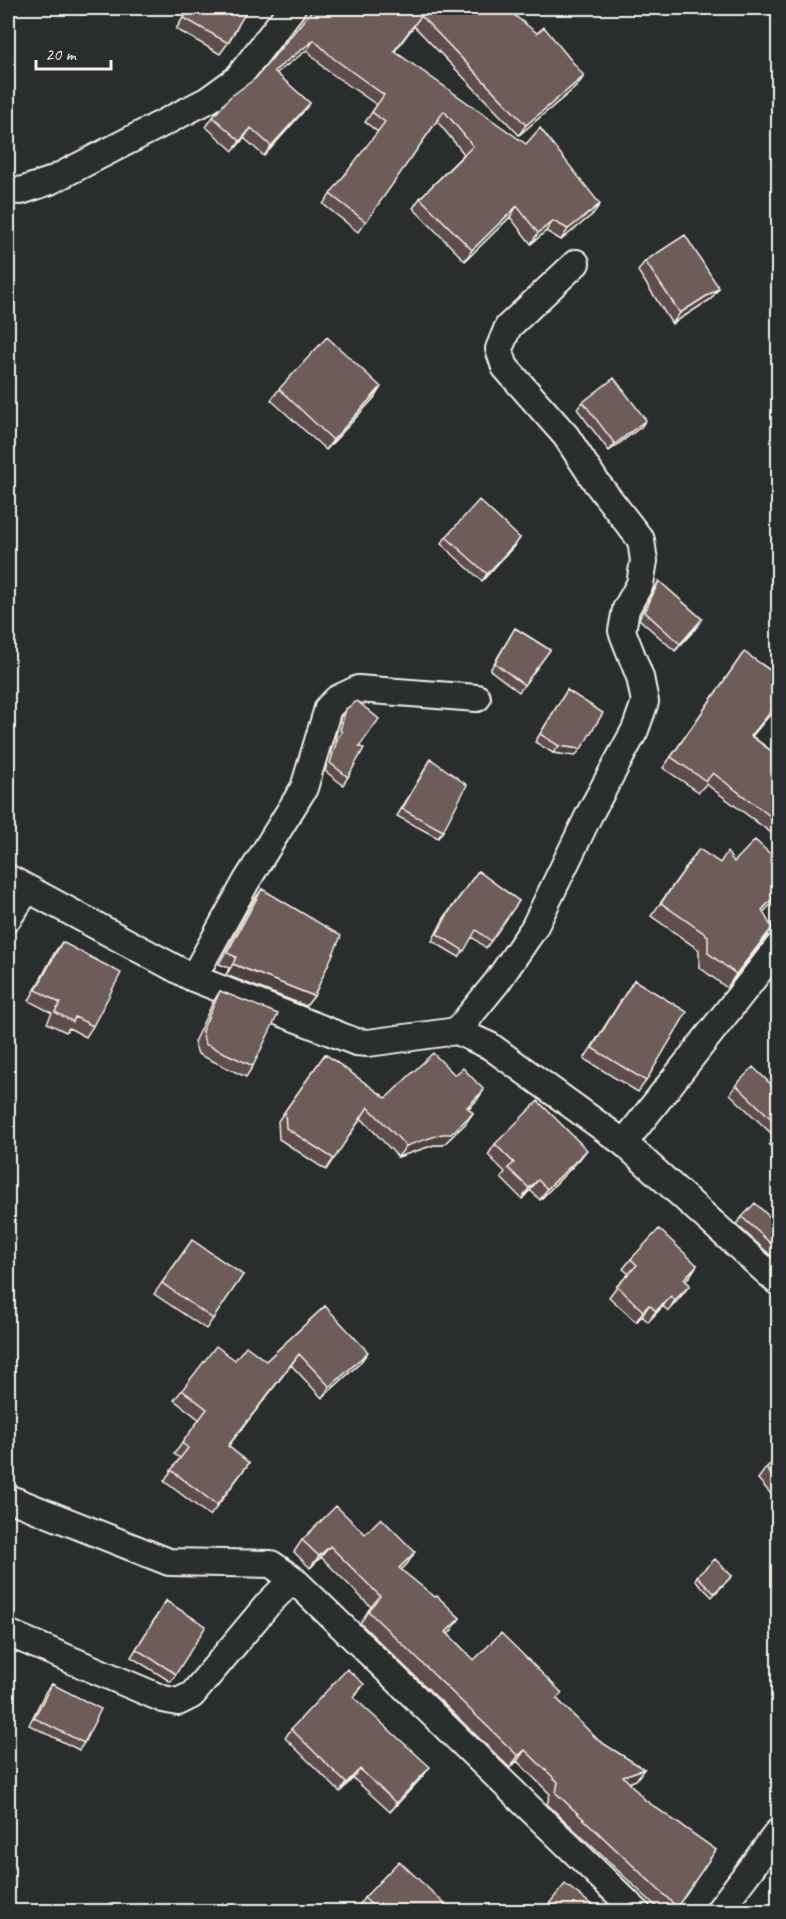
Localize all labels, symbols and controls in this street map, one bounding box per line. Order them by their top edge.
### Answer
scale bar [36,33,111,71]
text: 20 m [45,43,78,65]

